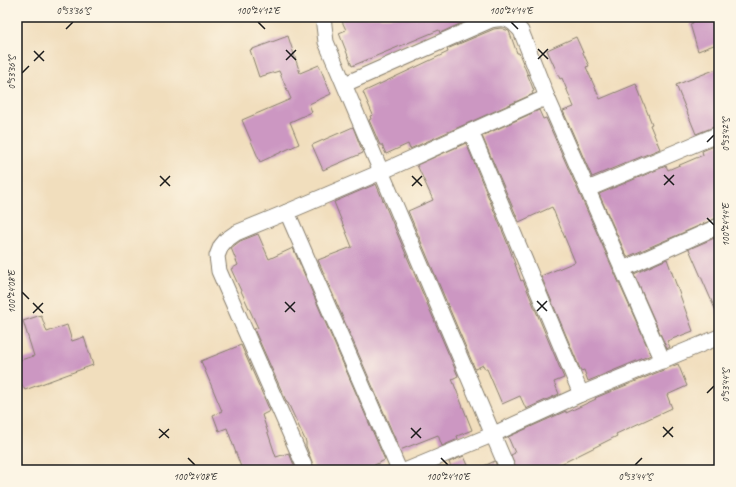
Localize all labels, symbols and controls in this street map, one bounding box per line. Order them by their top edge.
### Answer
text: 0°53'36"S [56,4,92,17]
text: 100°24'12"E [236,4,281,17]
text: 100°24'14"E [489,4,534,17]
text: 0°53'36"S [5,54,18,90]
text: 0°53'42"S [719,116,732,152]
text: 100°24'14"E [719,202,732,247]
text: 100°24'08"E [5,269,18,314]
text: 0°53'44"S [719,367,732,403]
text: 100°24'08"E [173,470,218,483]
text: 100°24'10"E [426,470,471,483]
text: 0°53'44"S [618,470,654,483]

